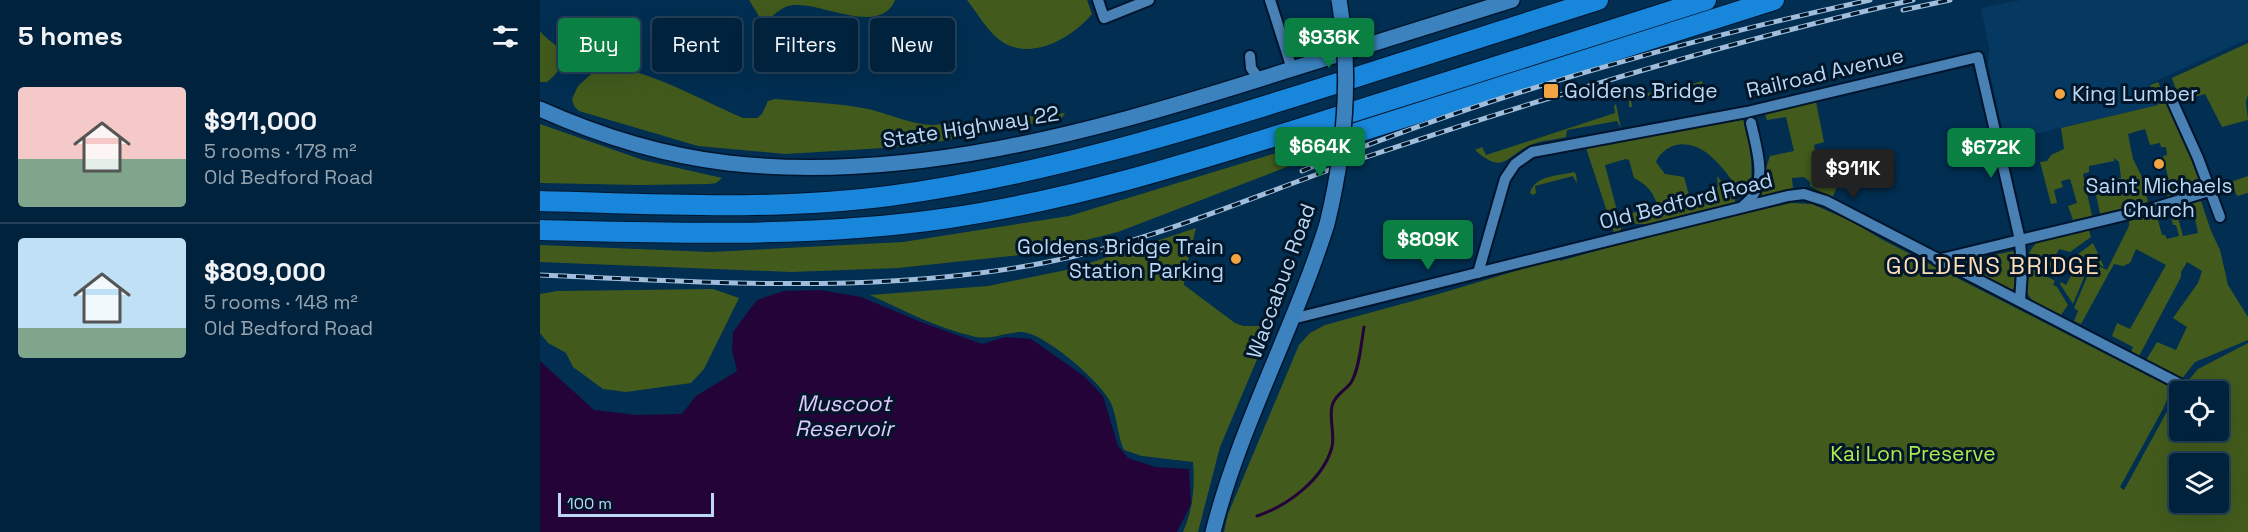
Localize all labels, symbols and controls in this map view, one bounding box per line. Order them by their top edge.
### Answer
chip: Buy [558,18,640,72]
chip: Rent [652,18,742,72]
chip: Filters [754,18,858,72]
chip: New [870,18,955,72]
pin: $936K [1287,18,1371,69]
text: 5 homes [18,19,123,53]
icon: filters [489,20,522,53]
text: $936K [1298,24,1360,50]
street label: Railroad Avenue [1744,41,1906,104]
place label: Goldens Bridge [1564,77,1718,104]
place label: King Lumber [2072,80,2198,107]
marker: Goldens Bridge [1542,82,1560,100]
marker: King Lumber [2053,87,2067,101]
street label: State Highway 22 [881,99,1061,154]
text: $911,000 [204,104,317,138]
icon: home [66,111,138,183]
pin: $664K [1278,127,1362,178]
pin: $672K [1949,128,2033,179]
text: $664K [1289,133,1351,159]
text: $672K [1961,134,2021,160]
text: 5 rooms · 178 m² [204,138,356,164]
pin: $911K [1811,149,1895,200]
text: $911K [1825,155,1881,181]
marker: Saint Michaels Church [2152,157,2166,171]
text: Old Bedford Road [204,164,373,190]
street label: Old Bedford Road [1596,166,1775,235]
place label: Saint Michaels Church [2086,172,2232,223]
street label: Waccabuc Road [1240,200,1321,362]
pin: $809K [1386,220,1470,271]
text: $809K [1397,226,1459,252]
place label: Goldens Bridge Train Station Parking [1017,233,1224,284]
district label: GOLDENS BRIDGE [1886,250,2100,281]
marker: Goldens Bridge Train Station Parking [1229,252,1243,266]
text: $809,000 [204,255,326,289]
icon: home [66,262,138,334]
text: 5 rooms · 148 m² [204,289,358,315]
text: Old Bedford Road [204,315,373,341]
map controls [2169,381,2229,513]
button: locate [2169,381,2229,441]
water label: Muscoot Reservoir [795,389,896,442]
park label: Kai Lon Preserve [1830,440,1996,467]
button: layers [2169,453,2229,513]
scale bar [558,490,714,518]
text: 100 m [567,493,612,514]

